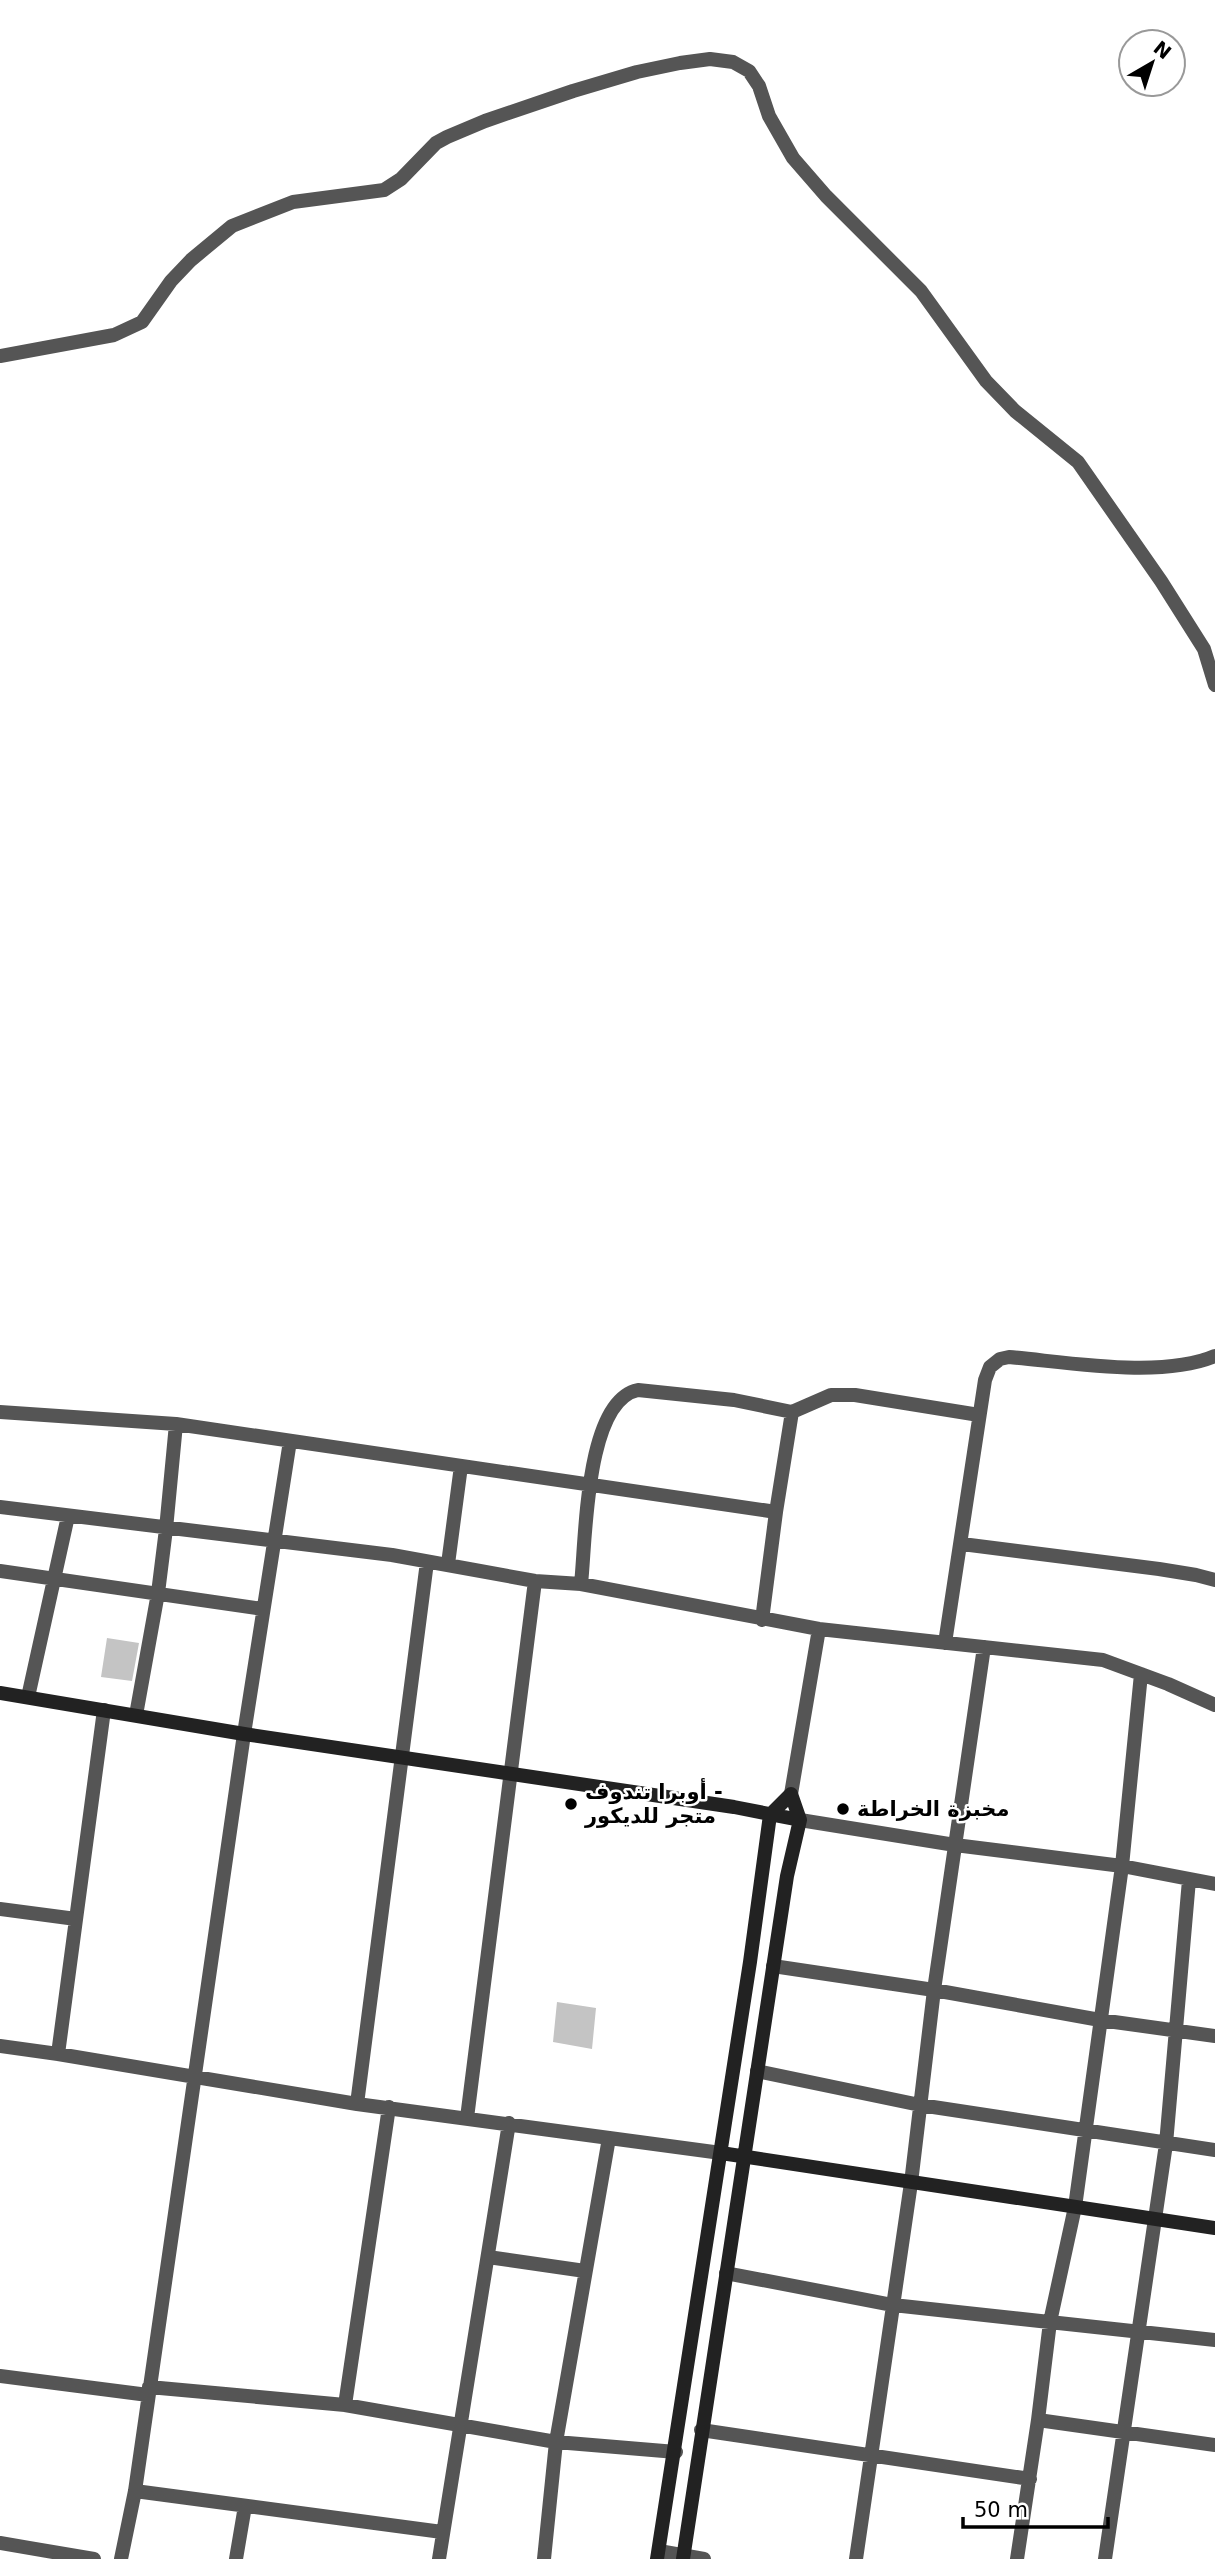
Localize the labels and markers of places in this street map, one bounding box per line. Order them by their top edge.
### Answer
place label: أوبرا تندوف - متجر للديكور [584,1777,723,1828]
marker: أوبرا تندوف - متجر للديكور [563,1796,579,1812]
place label: مخبزة الخراطة [857,1797,1009,1821]
marker: مخبزة الخراطة [835,1801,851,1817]

